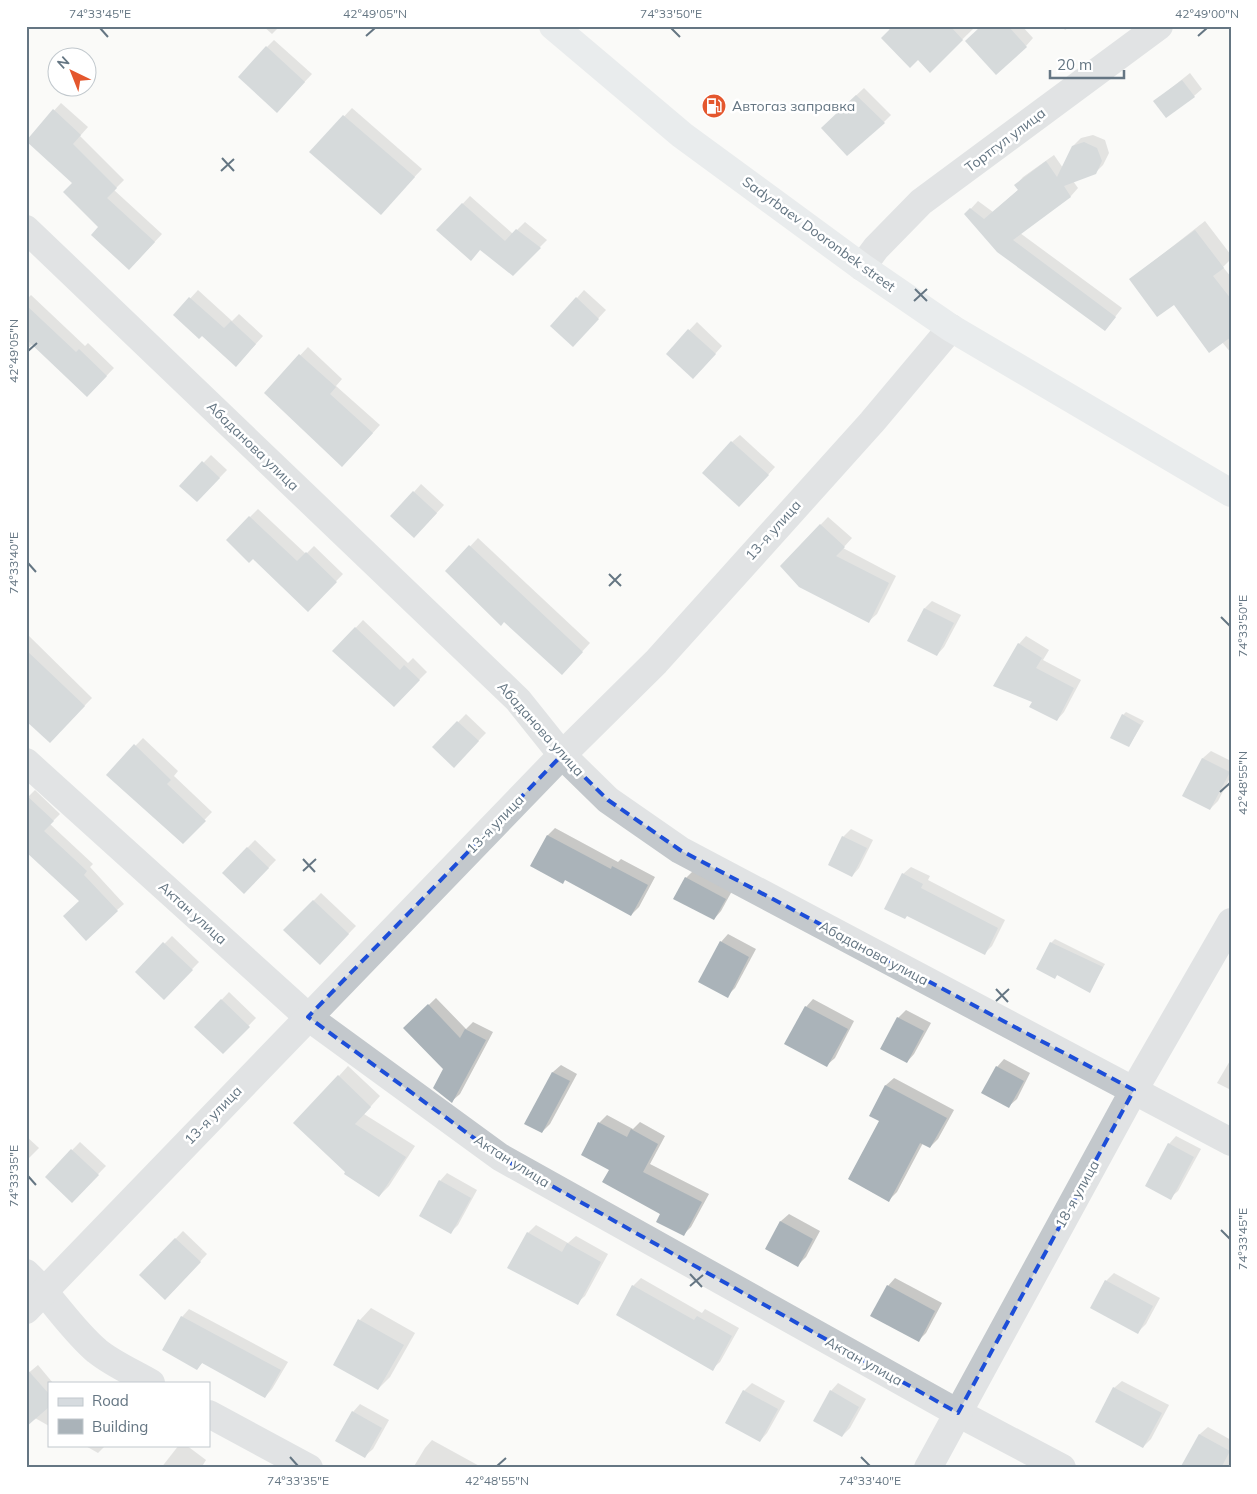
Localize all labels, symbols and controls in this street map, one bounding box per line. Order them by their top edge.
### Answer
text: 74°33'45"E [69,6,131,21]
text: 42°49'05"N [343,6,407,21]
text: 74°33'50"E [640,6,702,21]
text: 42°49'00"N [1175,6,1239,21]
north arrow [48,48,98,98]
scale bar [1050,48,1123,80]
text: N [53,52,73,73]
text: 20 m [1057,55,1092,74]
fuel station icon: Автогаз заправка [701,93,727,119]
place label: Автогаз заправка [732,97,855,115]
street label: Тортгул улица [961,104,1049,176]
street label: Sadyrbaev Dooronbek street [739,172,899,296]
text: 42°49'05"N [6,319,21,383]
street label: Абаданова улица [203,397,303,495]
street label: 13-я улица [741,496,805,564]
text: 74°33'40"E [6,532,21,594]
text: 74°33'50"E [1235,595,1250,657]
street label: Абаданова улица [494,678,588,780]
text: 42°48'55"N [1235,751,1250,815]
street label: 13-я улица [462,791,528,857]
street label: Актан улица [155,878,231,948]
street label: Абаданова улица [816,917,932,989]
street label: 13-я улица [180,1082,246,1148]
street label: Актан улица [471,1131,553,1191]
text: 74°33'35"E [6,1145,21,1207]
street label: 18-я улица [1051,1157,1103,1231]
text: 74°33'45"E [1235,1208,1250,1270]
street label: Актан улица [822,1332,906,1390]
legend [48,1382,210,1446]
text: Road [92,1391,129,1410]
text: Building [92,1417,148,1436]
text: 74°33'35"E [267,1473,329,1488]
text: 42°48'55"N [465,1473,529,1488]
text: 74°33'40"E [839,1473,901,1488]

